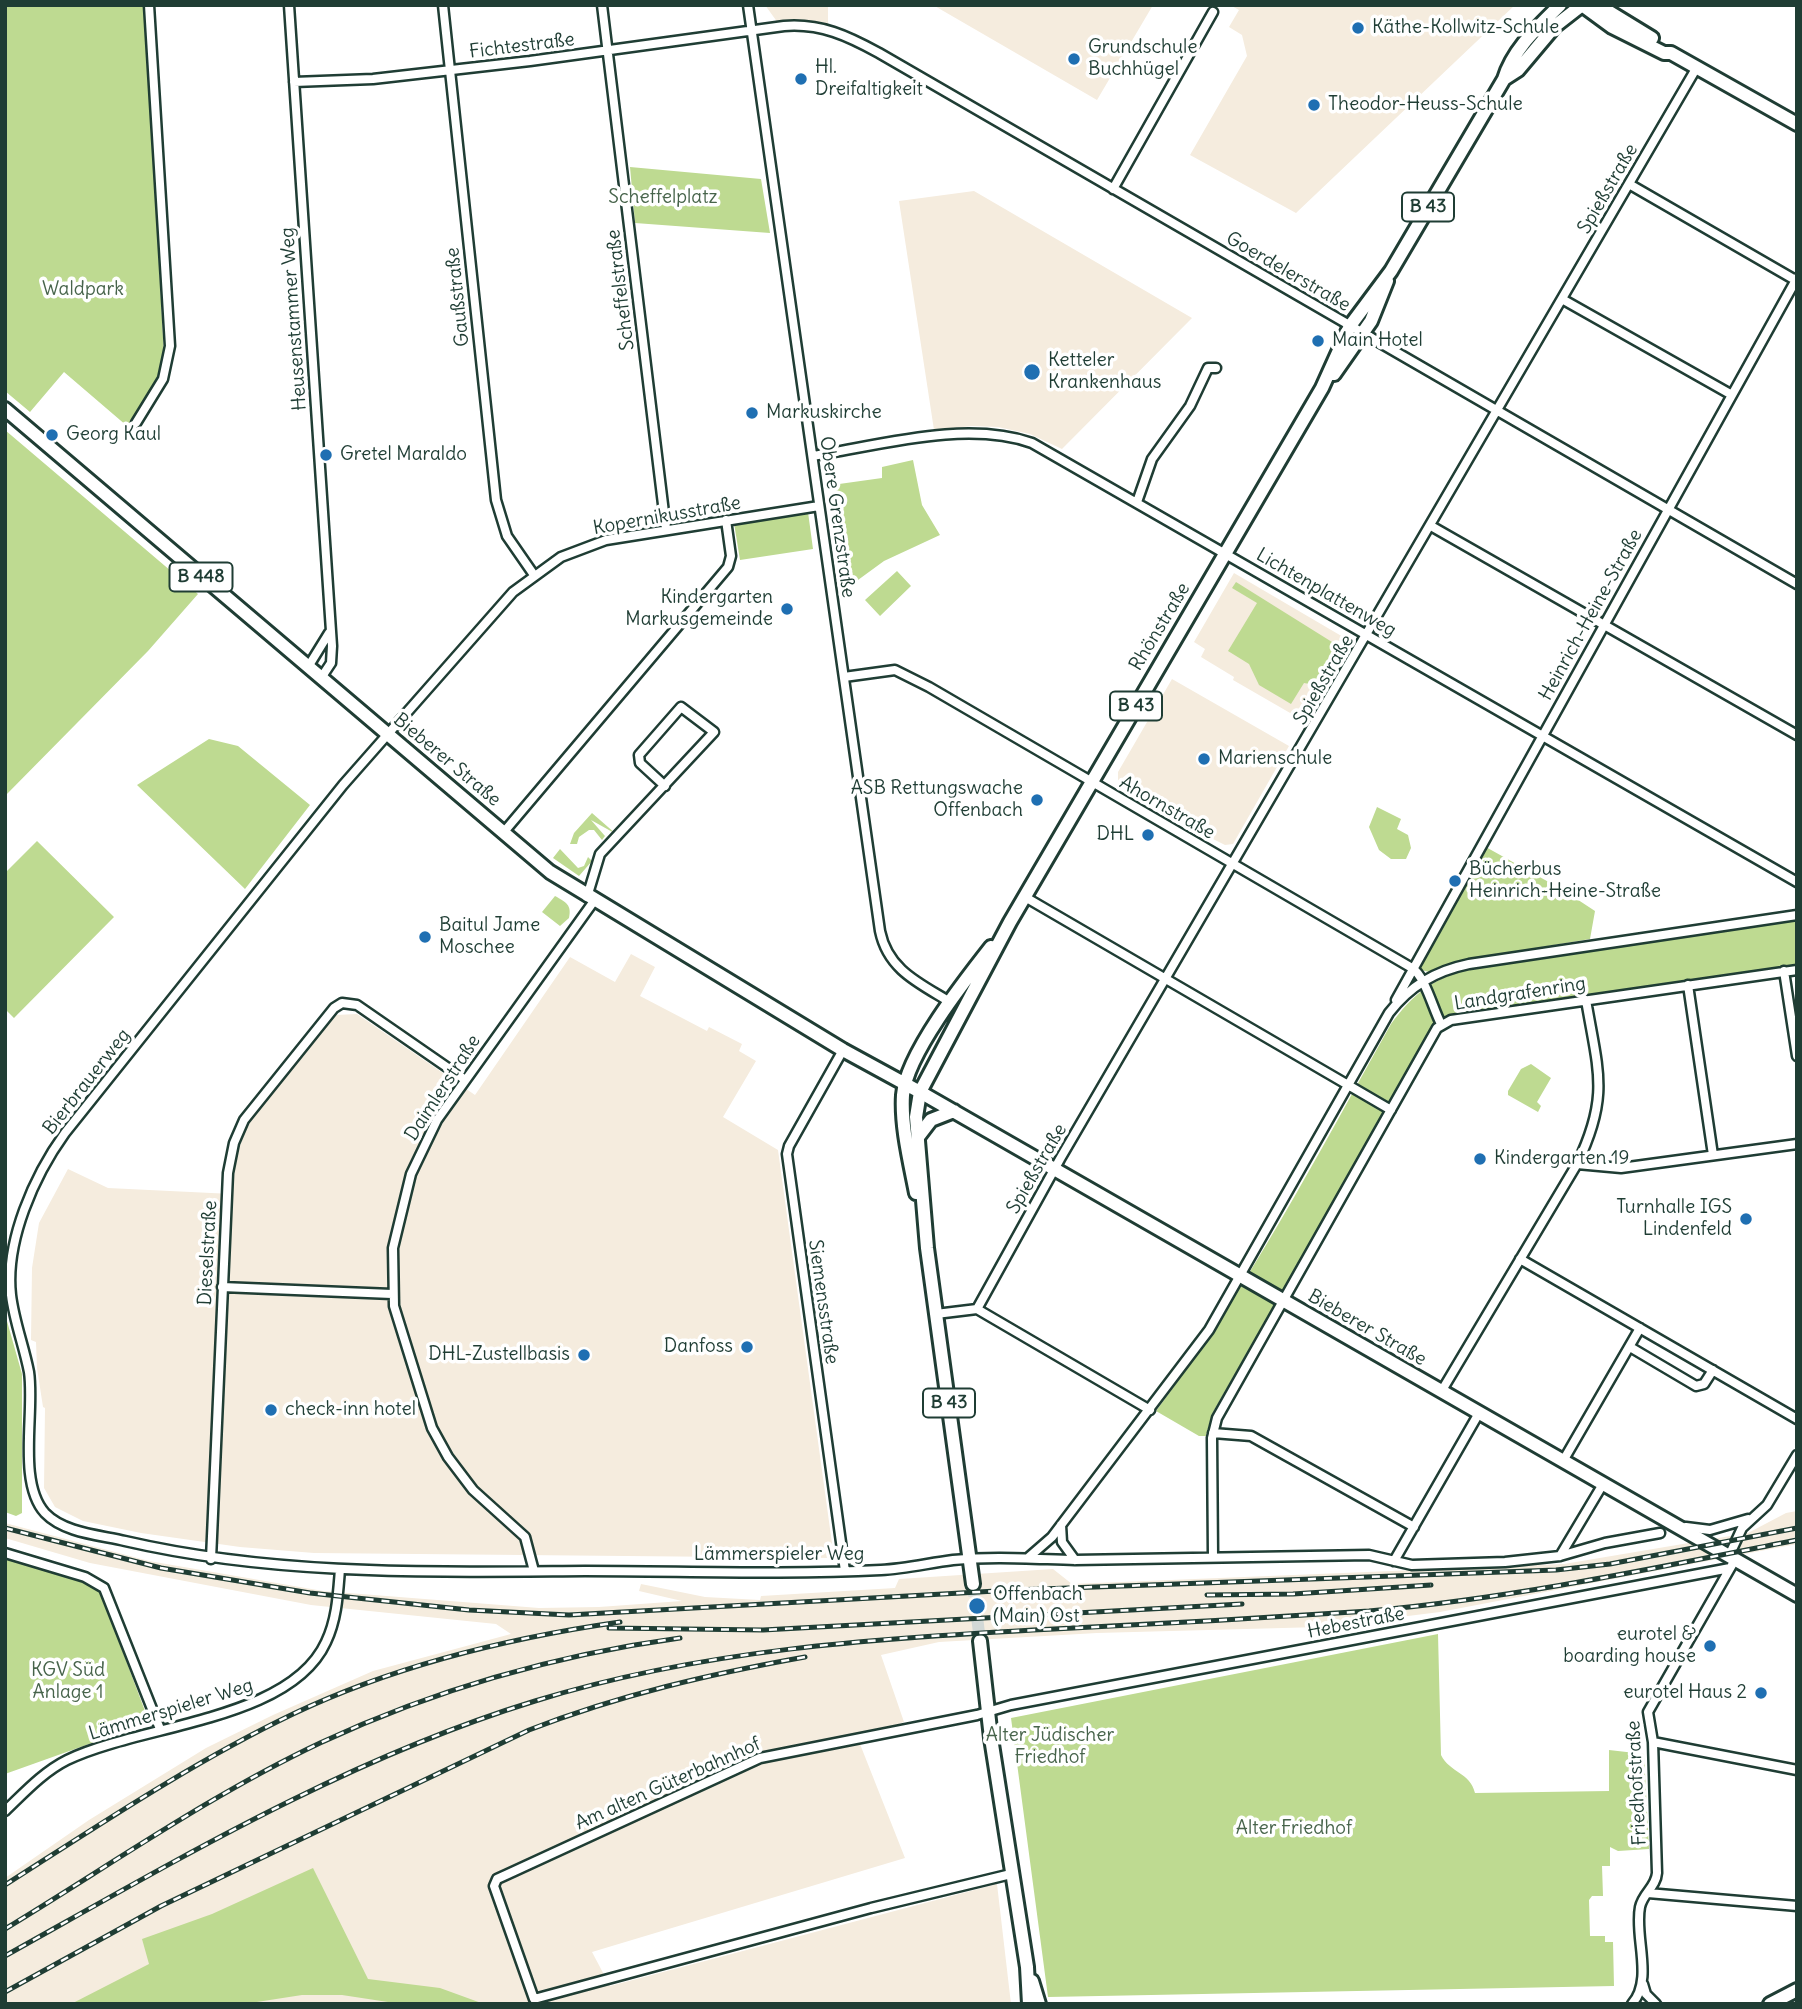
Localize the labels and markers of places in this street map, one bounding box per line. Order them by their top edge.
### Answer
place label: Käthe-Kollwitz-Schule [1372,17,1559,39]
marker: Käthe-Kollwitz-Schule [1350,20,1366,36]
place label: Grundschule Buchhügel [1088,37,1198,81]
marker: Grundschule Buchhügel [1066,51,1082,67]
place label: Hl. Dreifaltigkeit [815,57,923,101]
marker: Hl. Dreifaltigkeit [793,71,809,87]
place label: Theodor-Heuss-Schule [1328,94,1523,116]
marker: Theodor-Heuss-Schule [1306,97,1322,113]
place label: Main Hotel [1332,330,1423,352]
marker: Main Hotel [1310,333,1326,349]
place label: Ketteler Krankenhaus [1048,350,1161,394]
marker: Ketteler Krankenhaus [1022,362,1042,382]
place label: Markuskirche [766,402,882,424]
marker: Markuskirche [744,405,760,421]
place label: Georg Kaul [66,424,161,446]
marker: Georg Kaul [44,427,60,443]
place label: Gretel Maraldo [340,444,467,466]
marker: Gretel Maraldo [318,447,334,463]
place label: Kindergarten Markusgemeinde [625,587,773,631]
marker: Kindergarten Markusgemeinde [779,601,795,617]
place label: Marienschule [1218,748,1332,770]
marker: Marienschule [1196,751,1212,767]
place label: ASB Rettungswache Offenbach [851,778,1023,822]
marker: ASB Rettungswache Offenbach [1029,792,1045,808]
place label: DHL [1097,824,1134,846]
marker: DHL [1140,827,1156,843]
place label: Bücherbus Heinrich-Heine-Straße [1469,859,1661,903]
marker: Bücherbus Heinrich-Heine-Straße [1447,873,1463,889]
place label: Baitul Jame Moschee [439,915,540,959]
marker: Baitul Jame Moschee [417,929,433,945]
place label: Kindergarten 19 [1494,1148,1629,1170]
marker: Kindergarten 19 [1472,1151,1488,1167]
place label: Turnhalle IGS Lindenfeld [1616,1197,1732,1241]
marker: Turnhalle IGS Lindenfeld [1738,1211,1754,1227]
place label: Danfoss [664,1336,733,1358]
marker: Danfoss [739,1339,755,1355]
place label: DHL-Zustellbasis [428,1344,570,1366]
marker: DHL-Zustellbasis [576,1347,592,1363]
place label: check-inn hotel [285,1399,416,1421]
marker: check-inn hotel [263,1402,279,1418]
place label: Offenbach (Main) Ost [993,1584,1083,1628]
marker: Offenbach (Main) Ost [967,1596,987,1616]
place label: eurotel & boarding house [1563,1624,1696,1668]
marker: eurotel & boarding house [1702,1638,1718,1654]
place label: eurotel Haus 2 [1623,1682,1747,1704]
marker: eurotel Haus 2 [1753,1685,1769,1701]

